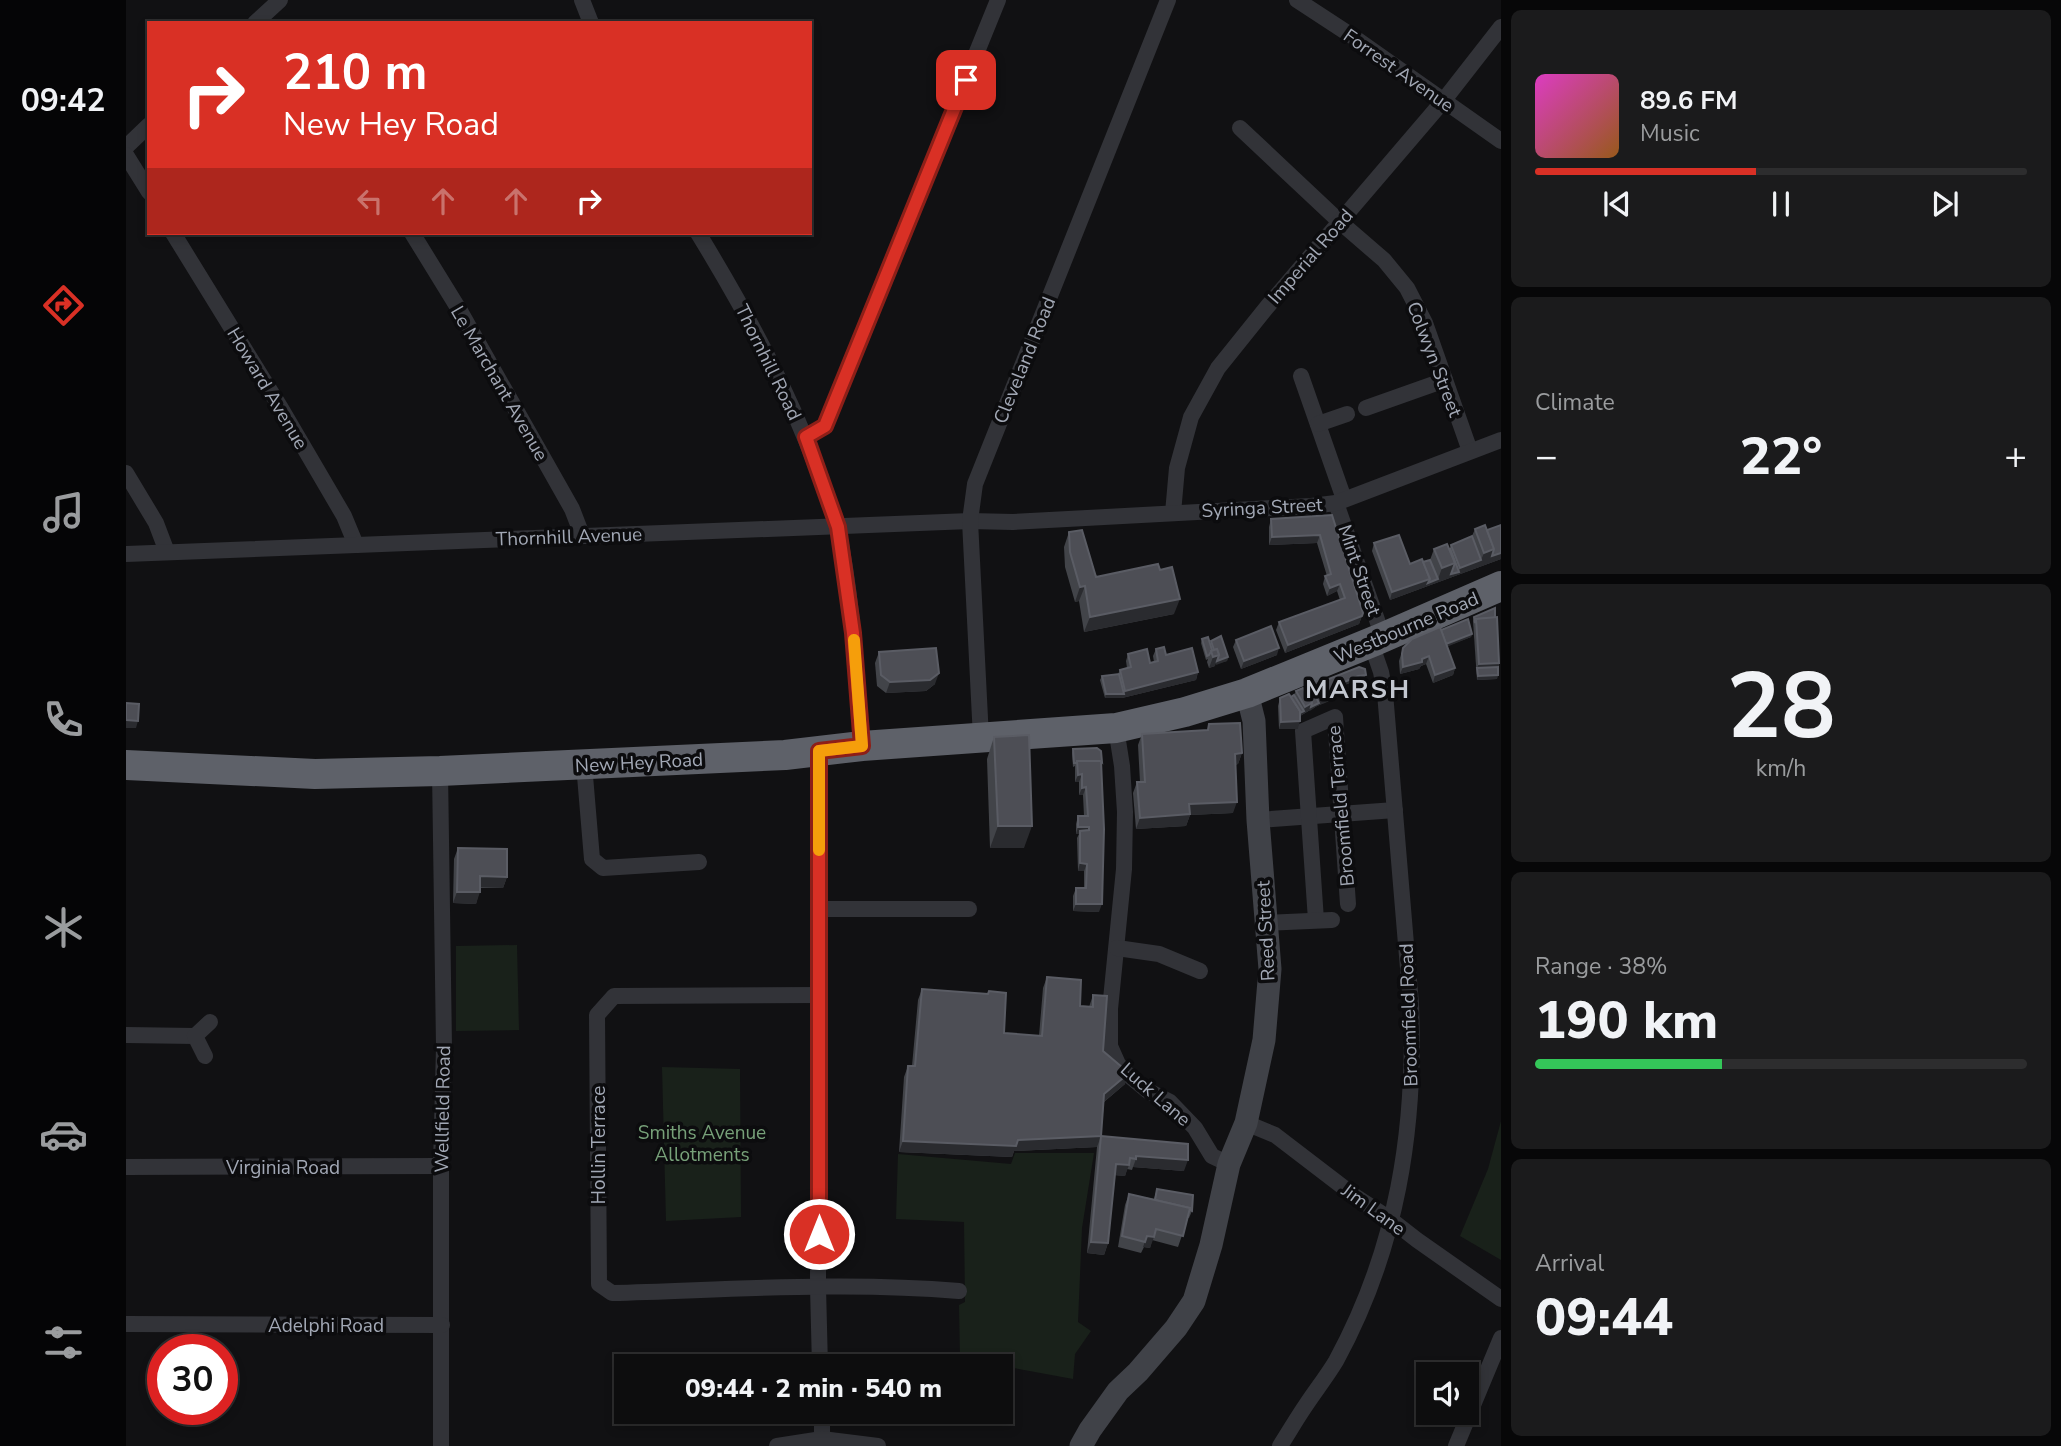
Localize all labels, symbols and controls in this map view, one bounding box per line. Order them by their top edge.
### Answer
street label: Forrest Avenue [1338,23,1459,119]
text: 210 m [283,39,427,106]
icon: right [168,49,259,140]
pin [936,50,996,110]
icon: arrive [947,61,985,99]
text: 09:42 [21,79,105,122]
text: 89.6 FM [1640,83,1737,118]
text: New Hey Road [283,103,499,146]
text: Music [1640,118,1700,149]
icon: left [351,182,389,220]
icon: ahead [424,182,462,220]
icon: ahead [497,182,535,220]
icon: right [570,182,608,220]
icon: previous [1598,185,1636,223]
icon: pause [1762,185,1800,223]
icon: next [1926,185,1964,223]
street label: Imperial Road [1262,203,1359,310]
icon: directions [39,281,88,330]
street label: Cleveland Road [988,293,1062,428]
street label: Colwyn Street [1400,298,1468,421]
street label: Thornhill Road [729,300,807,425]
street label: Le Marchant Avenue [444,301,554,466]
street label: Howard Avenue [220,323,314,454]
text: Climate [1535,387,1615,418]
text: 22° [1740,421,1822,492]
text: − [1535,431,1558,482]
text: + [2004,431,2027,482]
icon: music [39,488,88,537]
street label: Syringa Street [1201,492,1324,524]
street label: Thornhill Avenue [495,521,643,553]
street label: Mint Street [1331,521,1387,620]
street label: Westbourne Road [1330,586,1483,670]
text: 28 [1726,645,1836,769]
district label: MARSH [1305,672,1411,707]
icon: phone [39,695,88,744]
street label: Broomfield Terrace [1321,724,1361,888]
street label: New Hey Road [574,747,704,779]
text: km/h [1756,753,1806,784]
street label: Reed Street [1250,880,1282,982]
icon: climate [39,903,88,952]
street label: Broomfield Road [1394,943,1424,1087]
text: Range · 38% [1535,951,1667,982]
text: 190 km [1535,985,1718,1056]
street label: Wellfield Road [429,1045,457,1173]
street label: Luck Lane [1115,1057,1196,1133]
street label: Hollin Terrace [586,1086,612,1204]
icon: car [39,1110,88,1159]
park label: Smiths Avenue Allotments [638,1120,766,1168]
street label: Virginia Road [225,1155,340,1181]
street label: Jim Lane [1335,1177,1411,1242]
position arrow [782,1197,856,1271]
text: Arrival [1535,1248,1604,1279]
text: 09:44 [1535,1282,1673,1353]
street label: Adelphi Road [268,1313,384,1339]
icon: filters [39,1318,88,1367]
speed limit sign: 30 [147,1334,238,1425]
map controls [1416,1362,1479,1425]
button: sound [1416,1362,1479,1425]
text: 09:44 · 2 min · 540 m [685,1371,942,1406]

